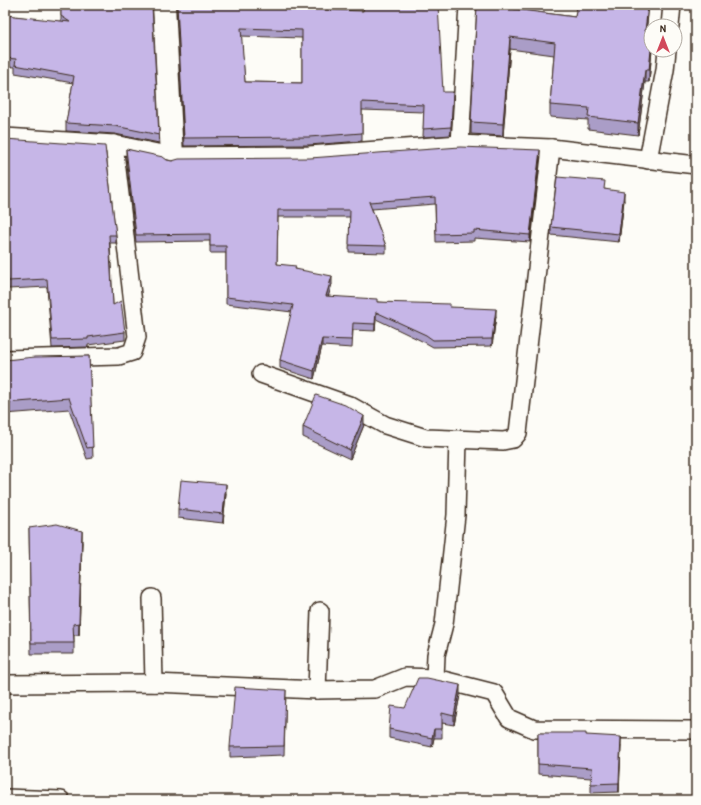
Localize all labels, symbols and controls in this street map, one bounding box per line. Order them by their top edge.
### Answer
north arrow [643,18,683,58]
text: N [660,21,666,35]

